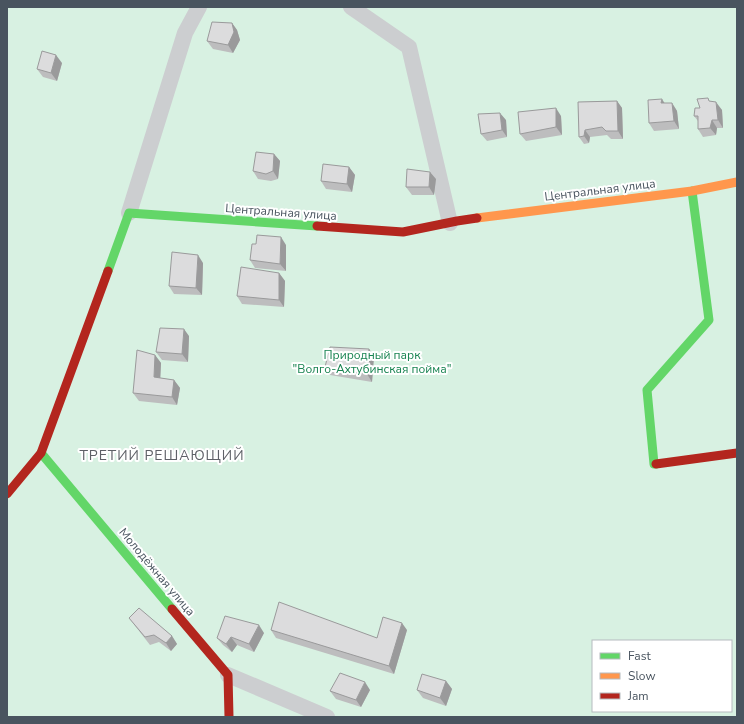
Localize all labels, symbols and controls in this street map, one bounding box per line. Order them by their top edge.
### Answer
street label: Центральная улица [544,175,656,205]
street label: Центральная улица [225,200,337,224]
park label: Природный парк "Волго-Ахтубинская пойма" [293,347,451,377]
district label: ТРЕТИЙ РЕШАЮЩИЙ [79,446,245,465]
street label: Молодёжная улица [115,525,199,619]
legend [592,640,732,712]
text: Fast [628,648,651,664]
text: Slow [628,668,656,684]
text: Jam [627,688,649,704]

